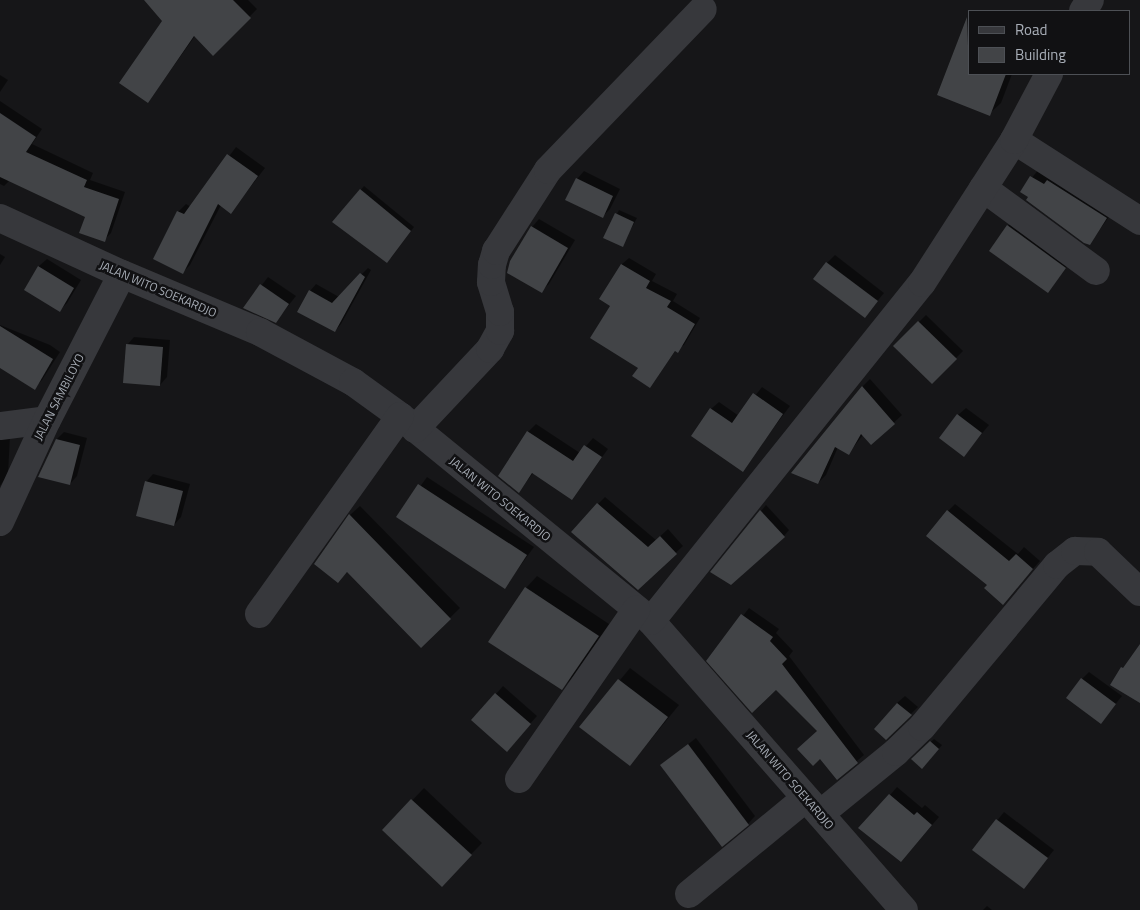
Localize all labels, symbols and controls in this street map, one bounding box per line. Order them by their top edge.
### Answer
legend [968,10,1130,75]
text: Road [1015,18,1047,41]
text: Building [1015,43,1066,66]
street label: JALAN WITO SOEKARDJO [97,258,219,320]
street label: JALAN SAMBILOYO [31,351,87,443]
street label: JALAN WITO SOEKARDJO [447,454,553,544]
street label: JALAN WITO SOEKARDJO [743,728,837,832]

